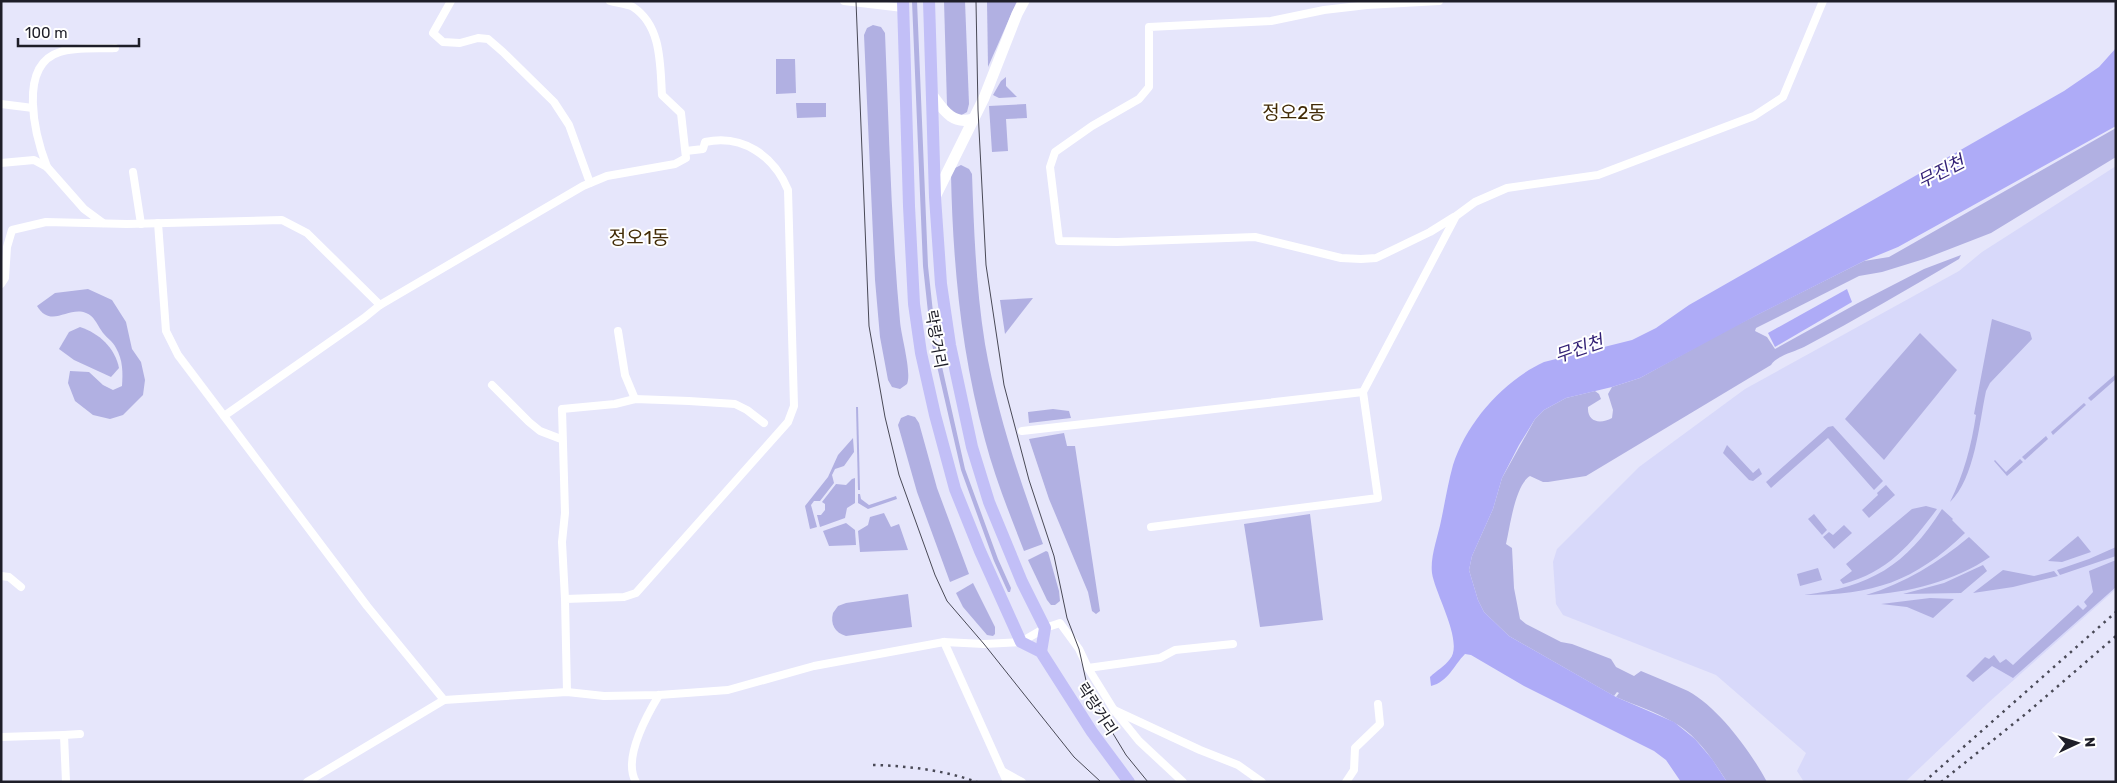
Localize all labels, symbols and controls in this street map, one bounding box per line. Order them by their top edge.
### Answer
scale bar [18,15,139,47]
text: 100 m [25,24,67,42]
district label: 정오2동 [1262,101,1326,124]
water label: 무진천 [1914,150,1970,193]
district label: 정오1동 [609,226,669,249]
street label: 락랑거리 [922,308,950,370]
water label: 무진천 [1552,330,1608,367]
street label: 락랑거리 [1073,679,1121,739]
north arrow [2052,718,2102,768]
text: N [2081,737,2098,748]

